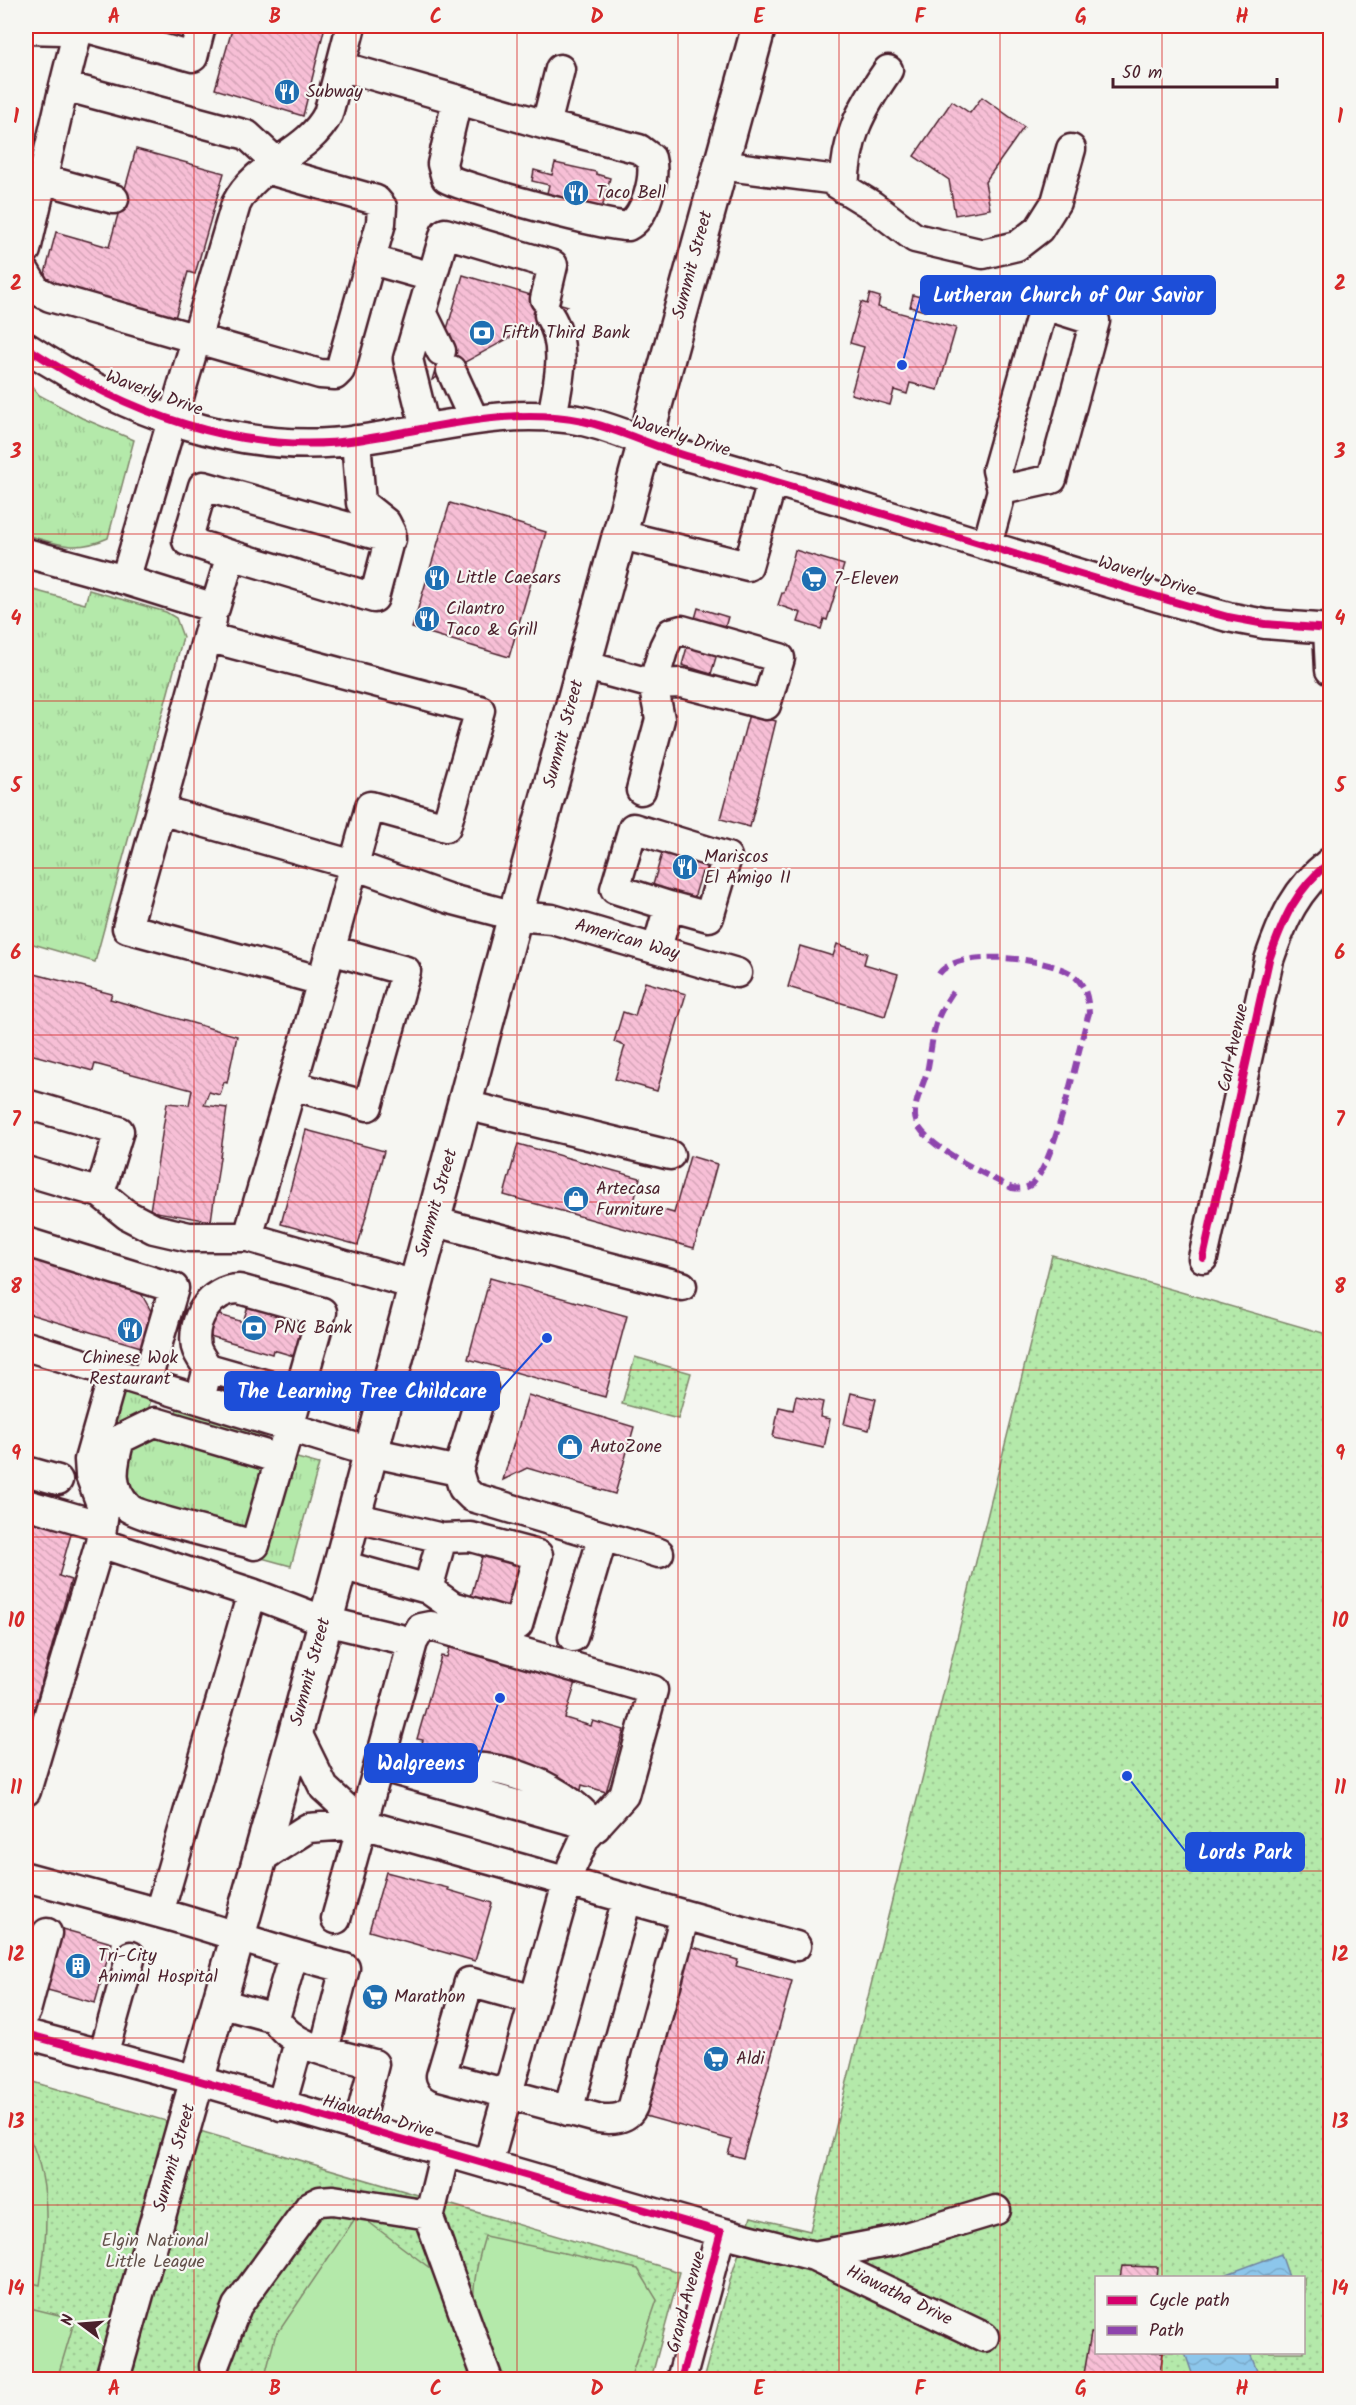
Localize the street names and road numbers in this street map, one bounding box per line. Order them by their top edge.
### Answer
street label: Summit Street [665,207,722,322]
street label: Waverly Drive [101,363,207,425]
street label: Waverly Drive [628,408,734,466]
street label: Waverly Drive [1094,548,1200,606]
street label: Summit Street [536,676,593,791]
street label: American Way [571,911,683,969]
street label: Carl Avenue [1210,1001,1258,1095]
street label: Summit Street [408,1145,467,1260]
street label: Summit Street [283,1614,340,1729]
street label: Hiawatha Drive [319,2087,437,2147]
street label: Summit Street [146,2100,205,2215]
street label: Grand Avenue [660,2248,714,2356]
street label: Hiawatha Drive [841,2258,957,2334]

